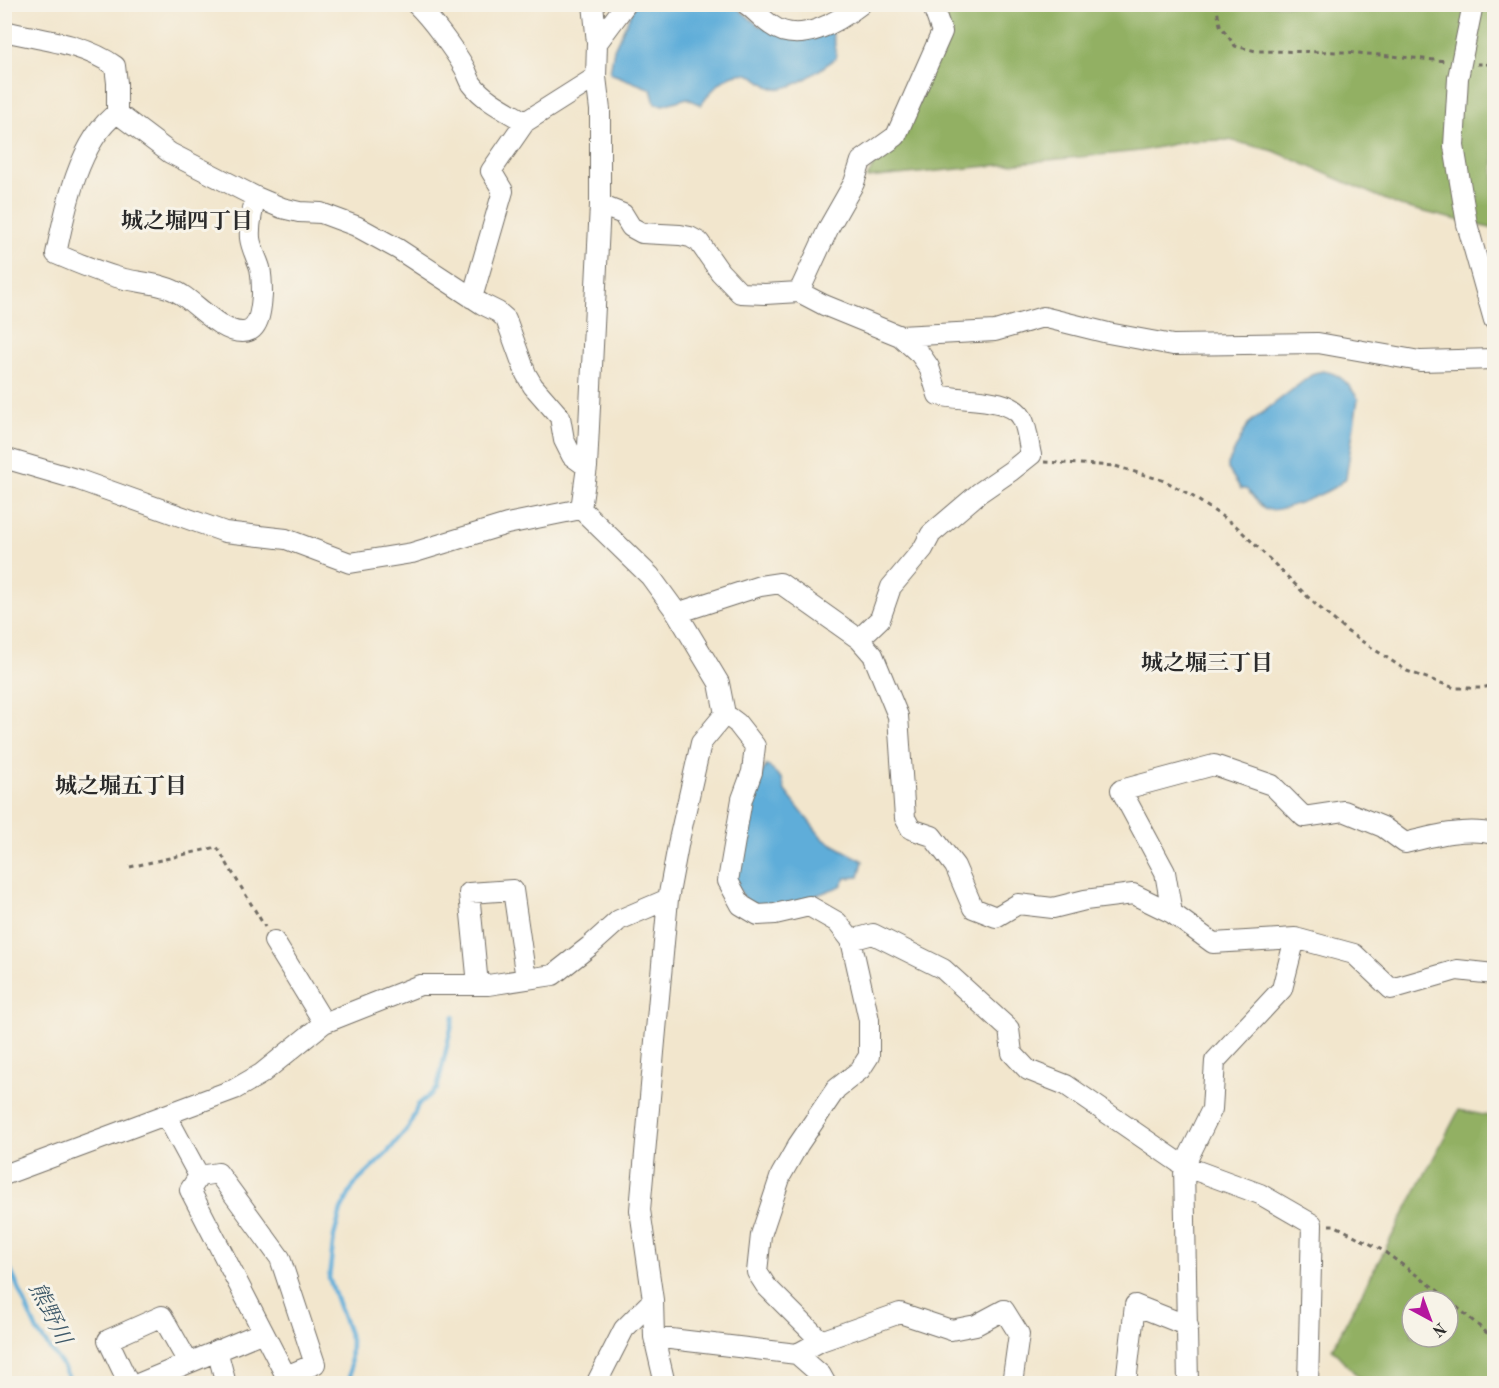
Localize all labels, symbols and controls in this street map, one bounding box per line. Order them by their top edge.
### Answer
district label: 城之堀四丁目 [121,209,253,233]
district label: 城之堀三丁目 [1141,651,1273,675]
district label: 城之堀五丁目 [55,774,187,798]
water label: 熊野川 [24,1279,77,1350]
north arrow [1400,1289,1460,1349]
text: N [1428,1319,1448,1339]

